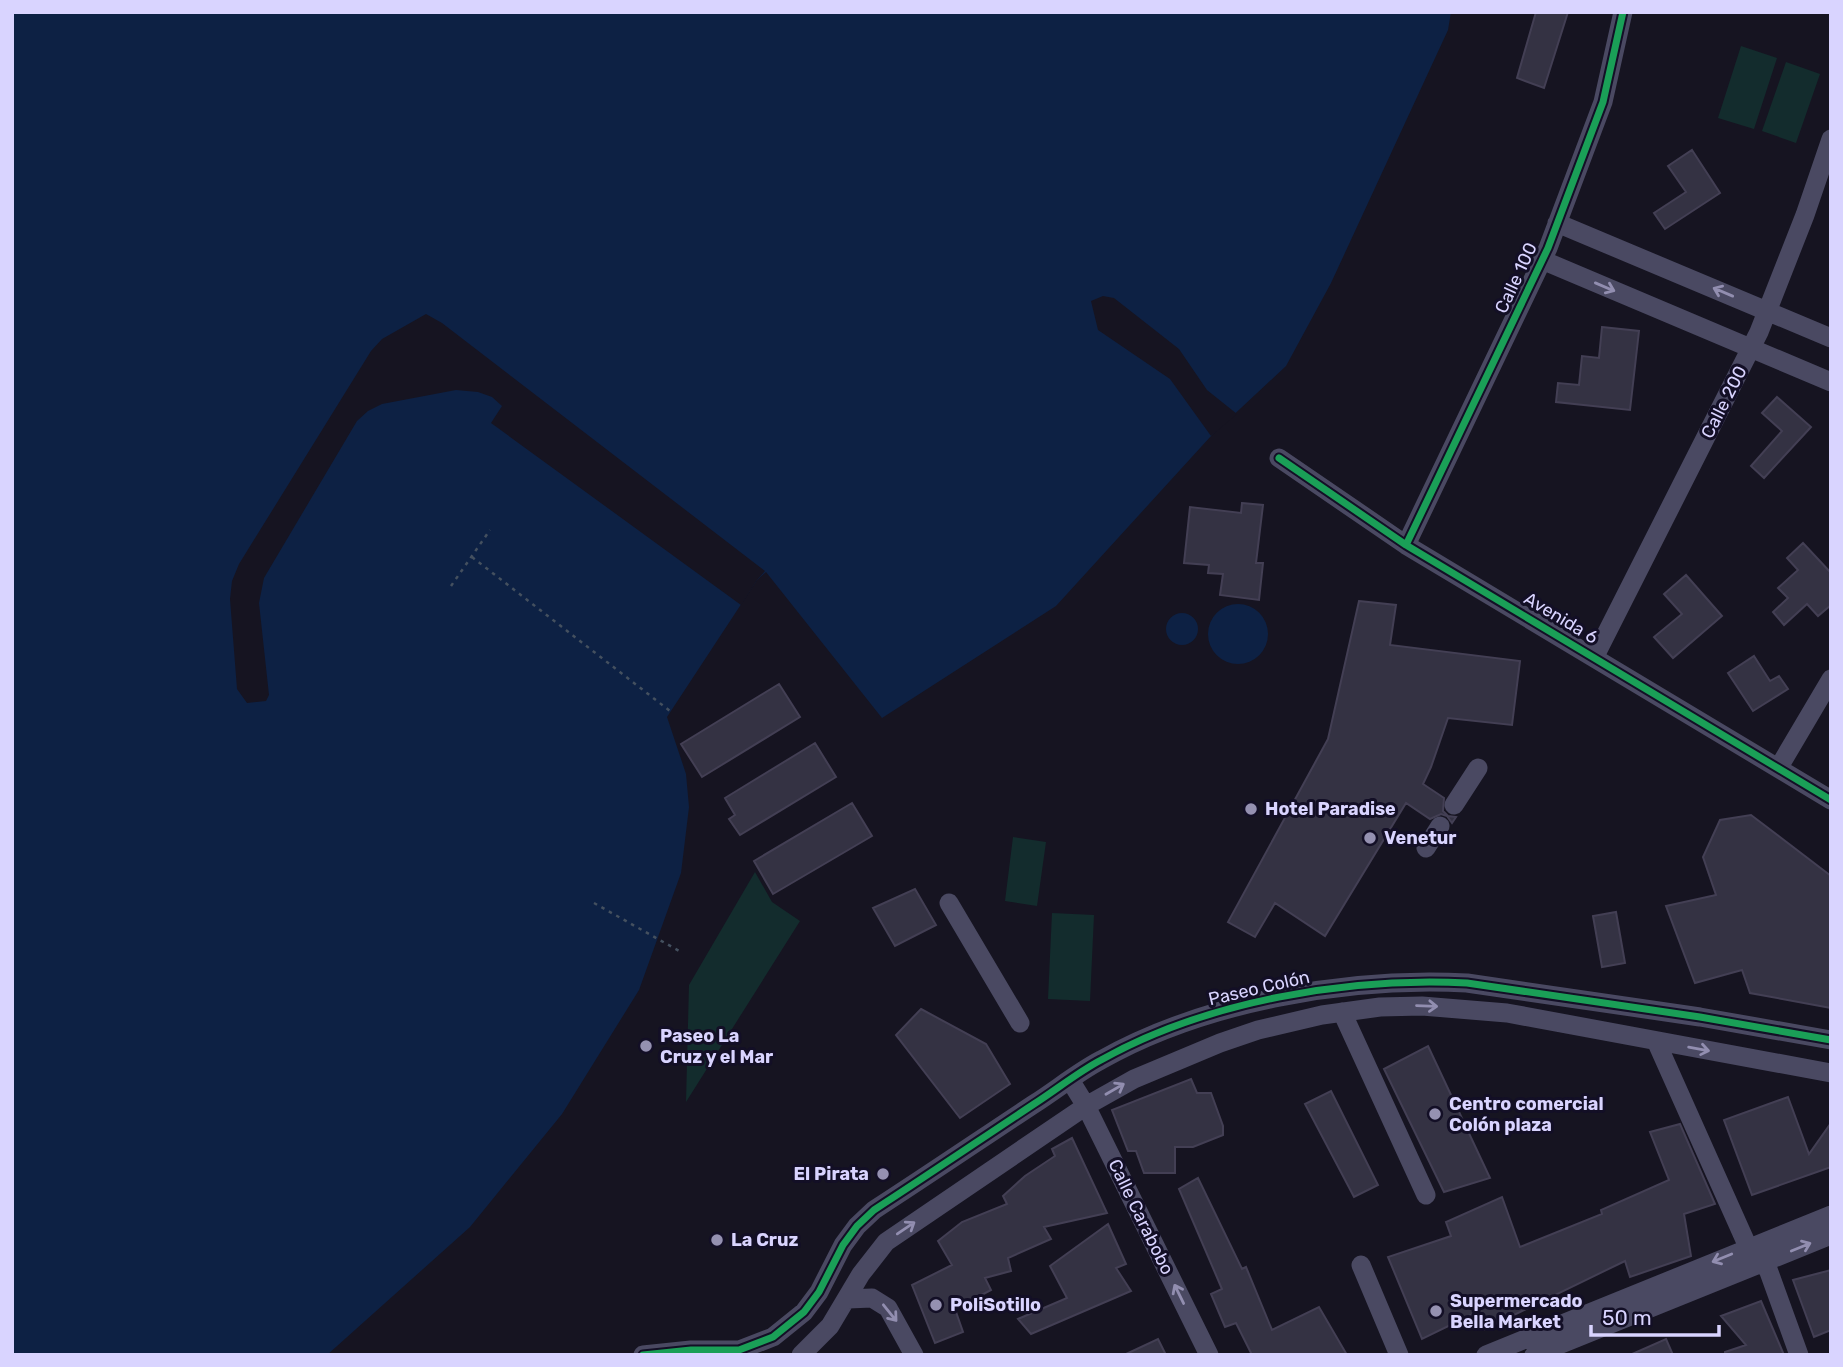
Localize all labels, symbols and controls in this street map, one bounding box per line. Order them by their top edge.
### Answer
street label: Calle 100 [1490,239,1542,317]
one-way arrow [1593,281,1615,294]
one-way arrow [1712,285,1734,298]
street label: Calle 200 [1696,362,1752,442]
street label: Avenida 6 [1520,587,1602,649]
place label: Hotel Paradise [1265,798,1396,820]
marker: Hotel Paradise [1243,801,1259,817]
place label: Venetur [1384,827,1457,849]
marker: Venetur [1362,830,1378,846]
street label: Paseo Colón [1206,966,1312,1010]
one-way arrow [1415,1000,1438,1013]
place label: Paseo La Cruz y el Mar [660,1025,773,1068]
marker: Paseo La Cruz y el Mar [638,1038,654,1054]
one-way arrow [1688,1043,1710,1056]
one-way arrow [1105,1082,1125,1096]
place label: Centro comercial Colón plaza [1449,1093,1604,1136]
marker: Centro comercial Colón plaza [1427,1106,1443,1122]
street label: Calle Carabobo [1104,1156,1178,1278]
place label: El Pirata [794,1163,869,1185]
marker: El Pirata [875,1166,891,1182]
one-way arrow [896,1221,915,1235]
place label: La Cruz [731,1229,799,1251]
marker: La Cruz [709,1232,725,1248]
one-way arrow [1790,1239,1812,1252]
one-way arrow [1712,1252,1733,1265]
one-way arrow [1172,1284,1186,1305]
place label: Supermercado Bella Market [1450,1290,1583,1333]
place label: PoliSotillo [950,1294,1041,1316]
scale bar [1591,1294,1719,1338]
marker: PoliSotillo [928,1297,944,1313]
marker: Supermercado Bella Market [1428,1303,1444,1319]
one-way arrow [882,1304,897,1322]
text: 50 m [1602,1305,1652,1330]

